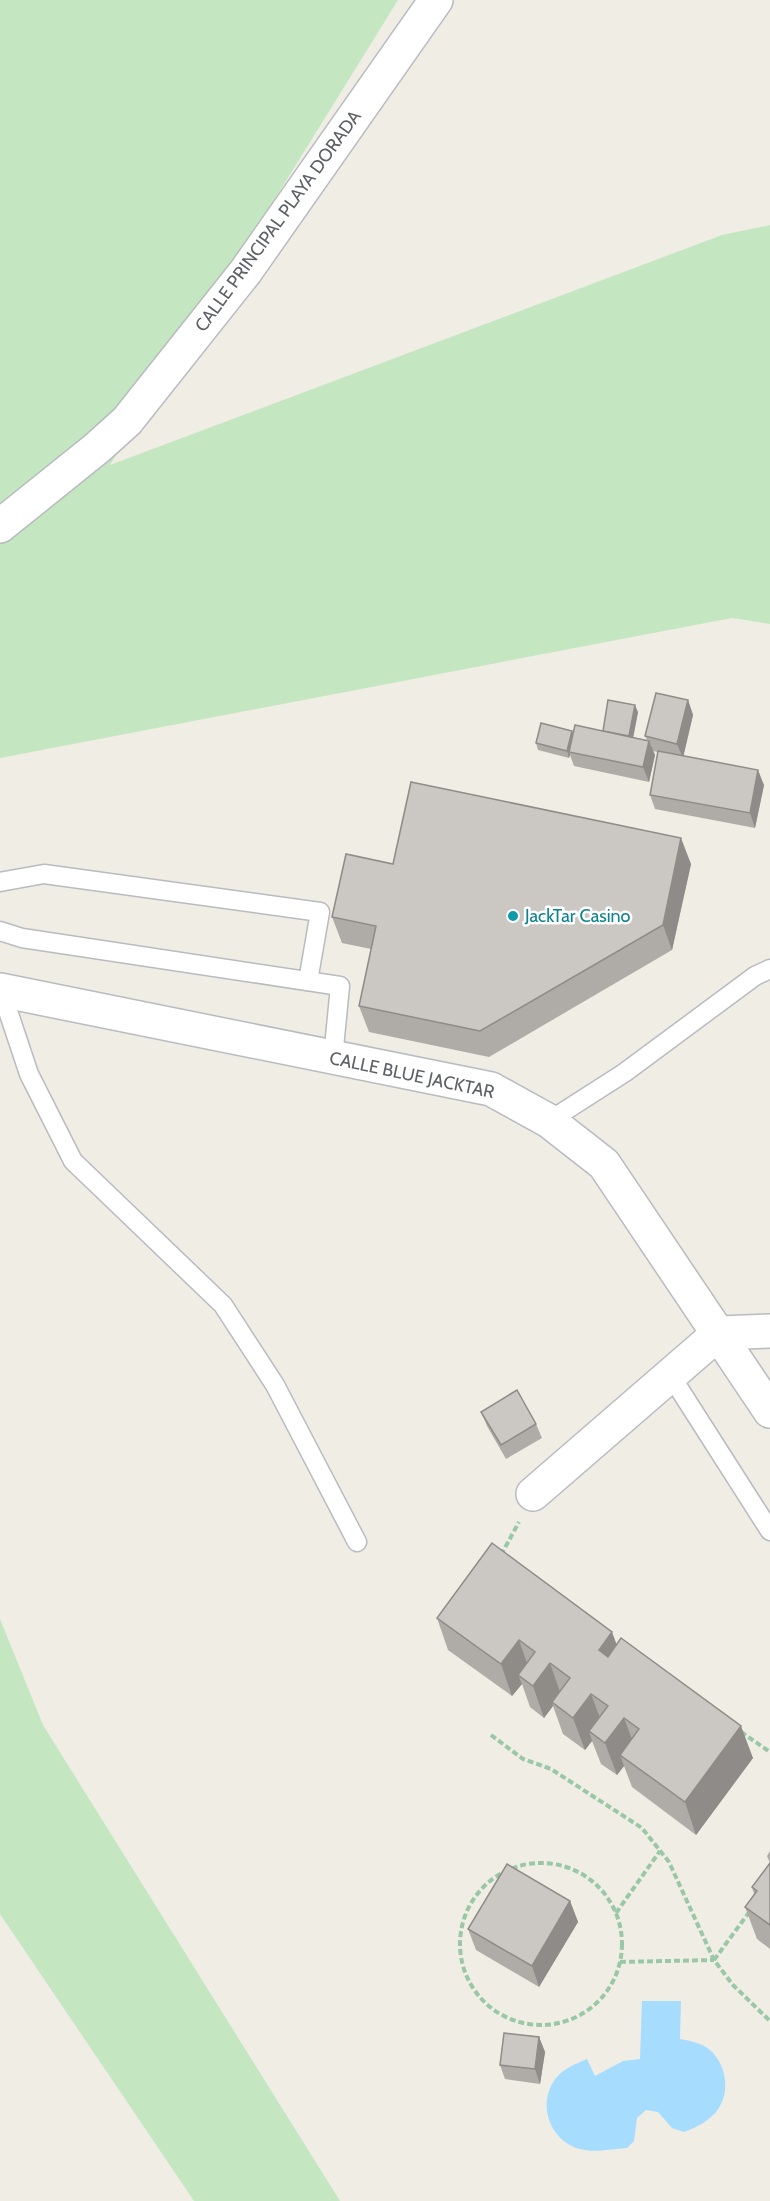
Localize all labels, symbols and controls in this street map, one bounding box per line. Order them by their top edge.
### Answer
street label: CALLE PRINCIPAL PLAYA DORADA [190,106,366,336]
place label: JackTar Casino [524,905,631,927]
marker: JackTar Casino [506,909,520,923]
street label: CALLE BLUE JACKTAR [328,1047,497,1103]

